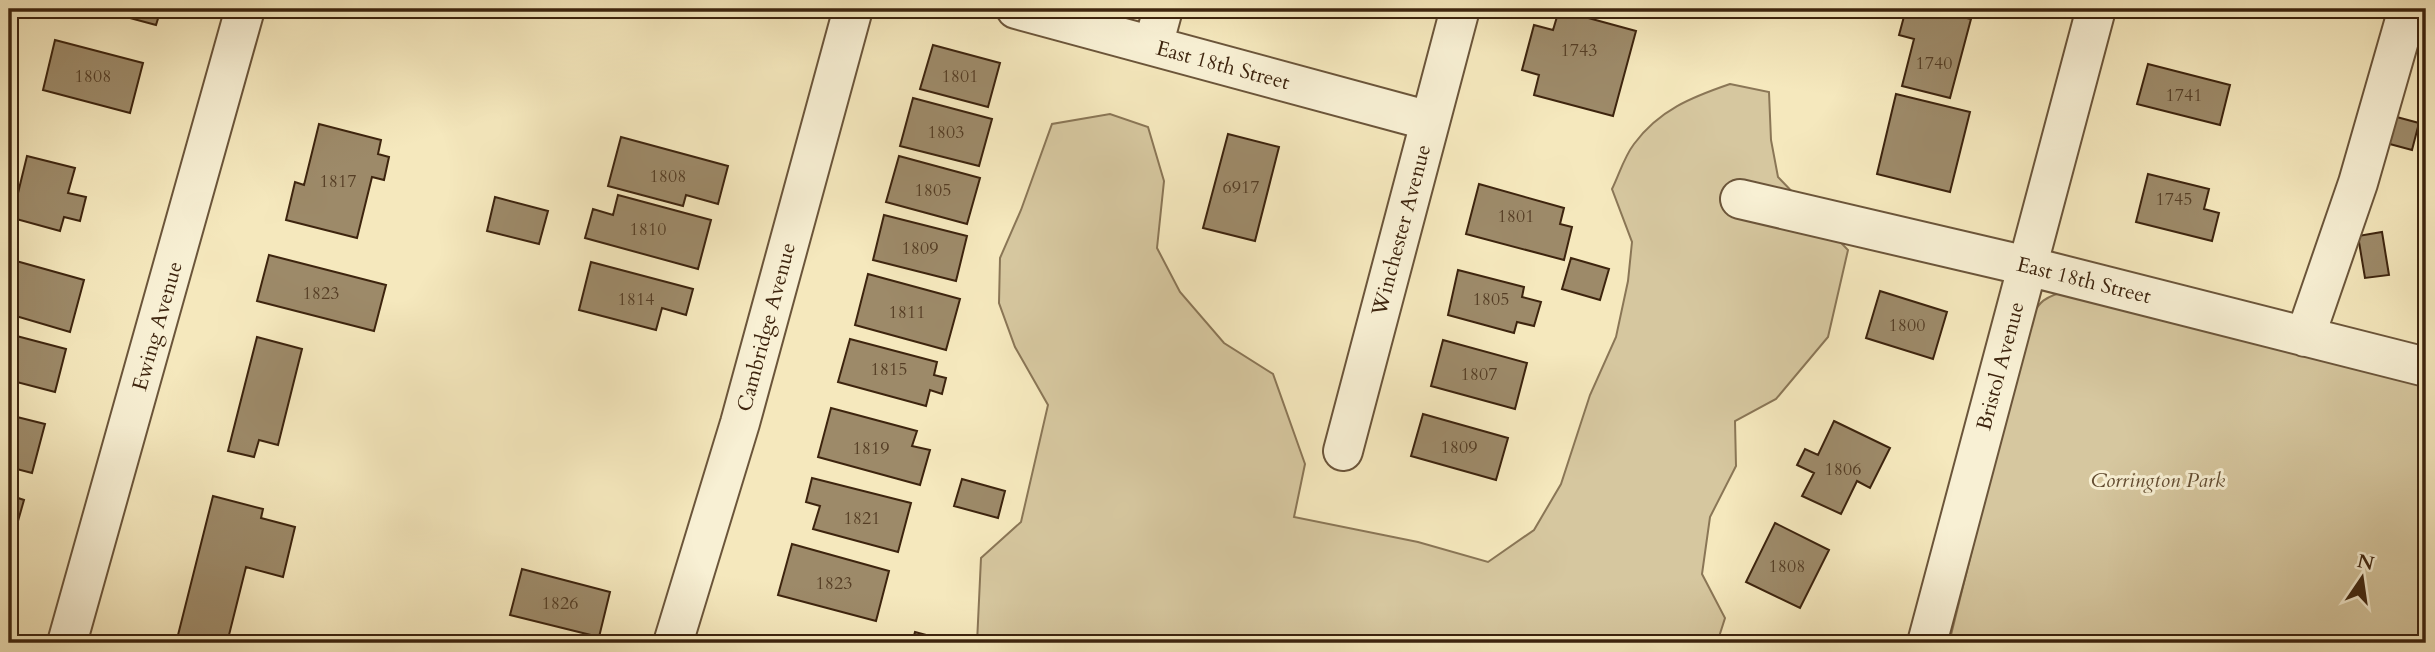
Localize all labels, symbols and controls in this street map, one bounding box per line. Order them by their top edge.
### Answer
street label: East 18th Street [1153,34,1293,97]
house number: 1743 [1561,38,1597,63]
house number: 1740 [1916,51,1952,76]
house number: 1808 [75,64,111,89]
house number: 1801 [942,64,978,89]
house number: 1741 [2166,83,2202,108]
house number: 1803 [928,120,964,145]
street label: Winchester Avenue [1364,141,1438,320]
house number: 1808 [650,164,686,189]
house number: 1817 [320,169,356,194]
house number: 6917 [1223,175,1259,200]
house number: 1805 [915,178,951,203]
house number: 1745 [2156,187,2192,212]
house number: 1801 [1498,204,1534,229]
house number: 1810 [630,217,666,242]
house number: 1809 [902,236,938,261]
street label: Cambridge Avenue [730,239,803,415]
street label: East 18th Street [2014,250,2154,311]
street label: Ewing Avenue [125,258,190,394]
house number: 1823 [303,281,339,306]
house number: 1814 [618,287,654,312]
house number: 1805 [1473,287,1509,312]
street label: Bristol Avenue [1969,299,2032,434]
house number: 1811 [889,300,925,325]
house number: 1800 [1889,313,1925,338]
house number: 1815 [871,357,907,382]
house number: 1807 [1461,362,1497,387]
house number: 1809 [1441,435,1477,460]
house number: 1819 [853,436,889,461]
house number: 1806 [1825,457,1861,482]
park label: Corrington Park [2091,466,2226,495]
house number: 1821 [844,506,880,531]
north arrow [2326,544,2396,614]
text: N [2355,548,2377,577]
house number: 1808 [1769,554,1805,579]
house number: 1823 [816,571,852,596]
house number: 1826 [542,591,578,616]

